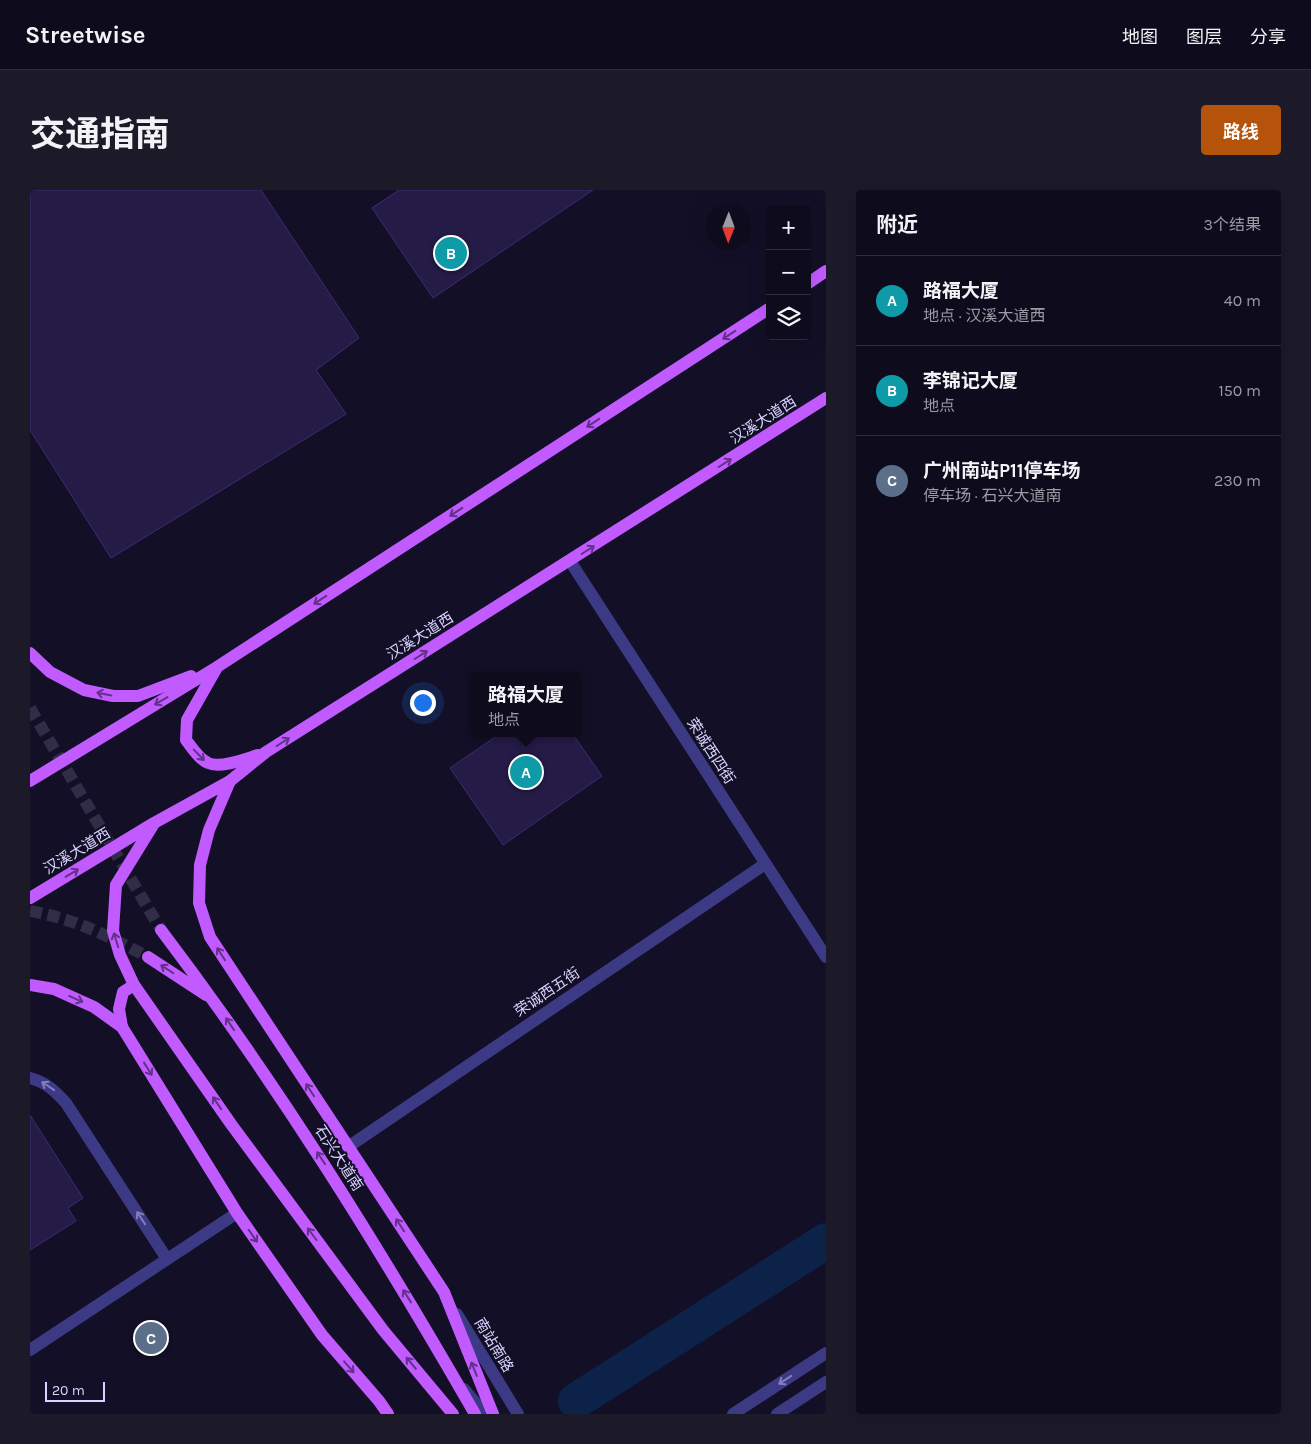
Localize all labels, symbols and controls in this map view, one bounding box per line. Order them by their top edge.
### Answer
text: Streetwise [25,21,146,49]
text: 地图 [1122,26,1158,48]
text: 图层 [1186,26,1222,48]
text: 分享 [1250,26,1286,48]
button: 路线 [1201,105,1281,155]
text: 交通指南 [30,114,170,155]
north arrow [706,205,751,250]
map controls [766,205,811,340]
button: + [766,205,811,250]
text: 附近 [876,213,918,237]
text: 3个结果 [1204,215,1261,234]
pin: B [435,234,467,272]
button: − [766,250,811,295]
text: 路福大厦 [923,280,999,302]
text: A [887,291,897,310]
text: 40 m [1224,291,1261,310]
button: layers [766,295,811,340]
text: 地点 · 汉溪大道西 [923,306,1045,325]
one-way arrow [722,329,736,340]
text: 李锦记大厦 [923,370,1018,392]
text: B [887,381,897,400]
text: 150 m [1218,381,1261,400]
street label: 汉溪大道西 [726,392,800,448]
text: 地点 [923,396,955,415]
one-way arrow [586,418,600,428]
one-way arrow [718,458,732,469]
text: 广州南站P11停车场 [923,460,1081,482]
text: C [887,471,897,490]
text: 230 m [1214,471,1261,490]
text: 停车场 · 石兴大道南 [923,486,1061,505]
one-way arrow [450,507,464,517]
one-way arrow [580,545,594,555]
one-way arrow [313,595,327,605]
street label: 汉溪大道西 [383,608,457,664]
one-way arrow [413,650,427,660]
popup [471,672,581,737]
text: 路福大厦 [488,684,564,706]
one-way arrow [96,689,112,699]
your location [410,690,436,716]
one-way arrow [154,697,168,707]
text: 地点 [488,710,520,729]
street label: 荣诚西四街 [683,715,739,787]
one-way arrow [276,737,290,747]
one-way arrow [193,749,205,761]
pin: A [510,753,542,791]
street label: 汉溪大道西 [40,824,114,878]
one-way arrow [64,867,78,877]
one-way arrow [110,932,120,948]
one-way arrow [216,947,226,961]
one-way arrow [160,964,174,974]
street label: 荣诚西五街 [511,964,583,1020]
one-way arrow [68,995,83,1005]
one-way arrow [225,1017,235,1031]
one-way arrow [143,1061,153,1075]
one-way arrow [41,1081,55,1091]
one-way arrow [305,1083,315,1097]
one-way arrow [211,1096,222,1110]
street label: 石兴大道南 [311,1122,367,1194]
one-way arrow [316,1151,326,1165]
one-way arrow [136,1211,146,1225]
one-way arrow [395,1219,405,1233]
one-way arrow [307,1228,318,1241]
one-way arrow [248,1229,258,1243]
one-way arrow [401,1290,411,1304]
street label: 南站南路 [471,1315,517,1375]
pin: C [135,1319,167,1357]
one-way arrow [406,1357,417,1370]
one-way arrow [344,1360,355,1373]
one-way arrow [469,1362,479,1377]
one-way arrow [779,1375,793,1385]
scale bar [45,1379,105,1402]
text: 20 m [52,1382,85,1399]

